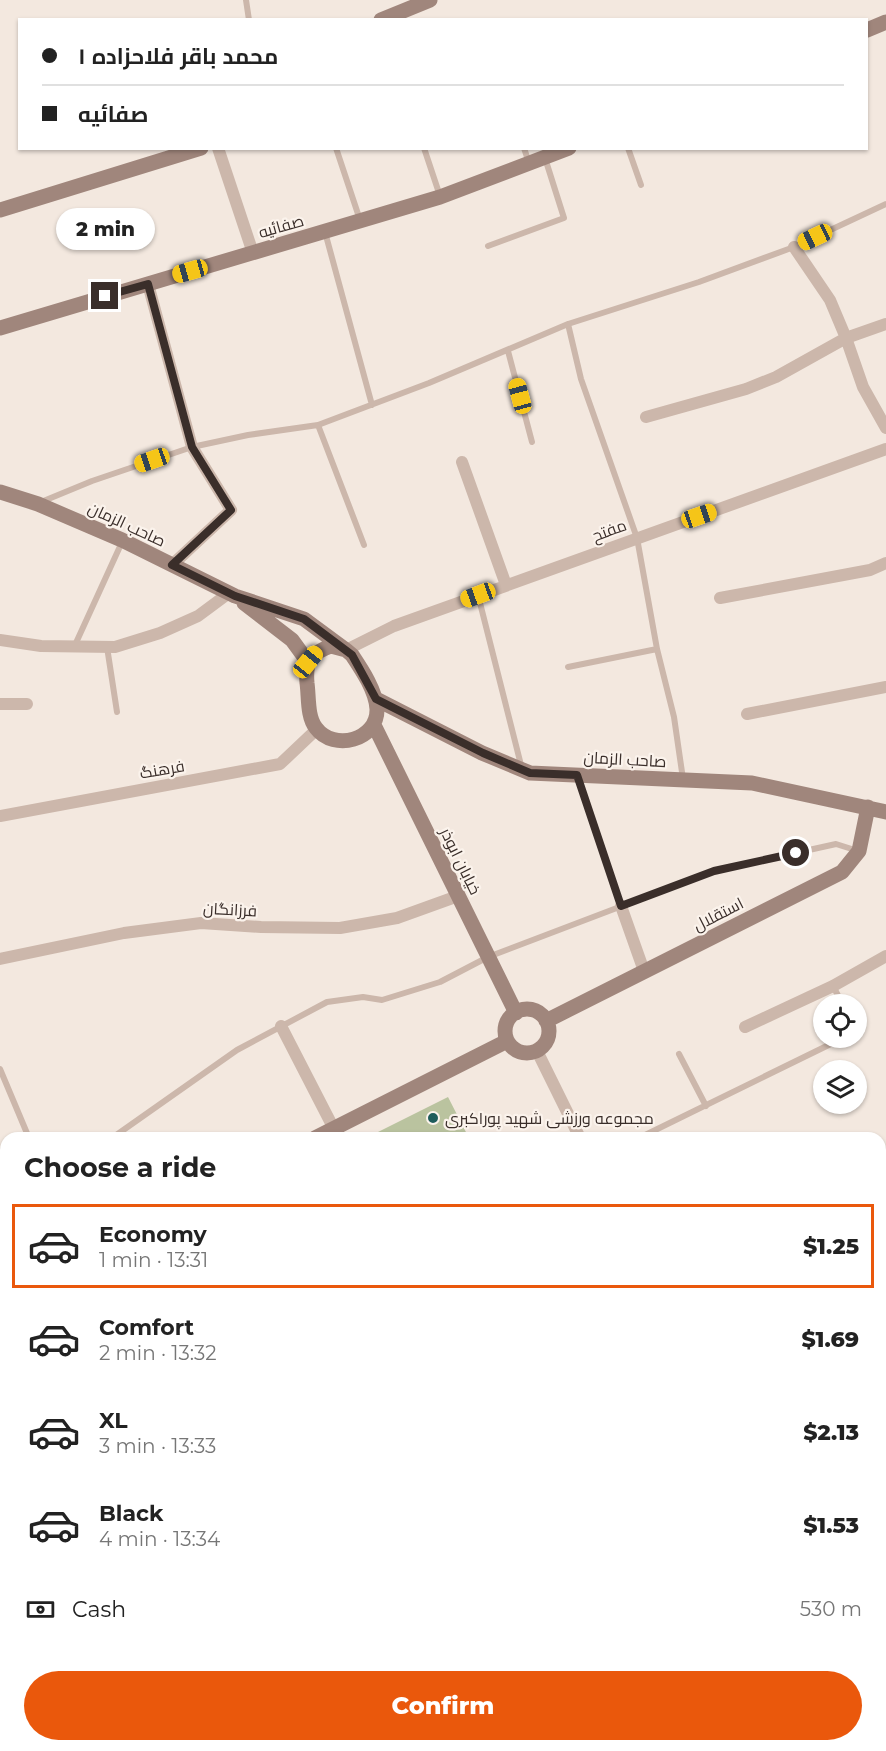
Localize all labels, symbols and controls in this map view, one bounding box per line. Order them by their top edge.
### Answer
text: محمد باقر فلاحزاده ۱ [78,43,278,70]
text: صفائیه [78,101,148,128]
callout: 2 min [56,209,154,251]
street label: صفائیه [256,211,306,242]
text: 2 min [76,217,135,241]
car [795,221,835,253]
car [170,257,210,285]
route end [91,282,118,309]
car [507,376,533,416]
car [132,446,172,474]
street label: صاحب الزمان [85,498,168,552]
car [679,502,719,530]
street label: مفتح [589,516,630,547]
car [458,580,498,610]
car [290,642,326,682]
street label: صاحب الزمان [583,748,667,772]
street label: فرهنگ [138,756,186,783]
street label: خیابان ابوذر [435,824,485,898]
route start [782,839,809,866]
street label: استقلال [690,894,747,936]
street label: فرزانگان [202,899,257,921]
map controls [813,994,867,1114]
button: locate [813,994,867,1048]
button: layers [813,1060,867,1114]
place label: مجموعه ورزشی شهید پوراکبری [445,1109,654,1130]
marker: مجموعه ورزشی شهید پوراکبری [426,1111,440,1125]
text: Choose a ride [24,1151,216,1184]
icon: car [27,1219,81,1273]
text: Economy [99,1221,207,1248]
text: $1.25 [803,1233,859,1260]
text: 1 min · 13:31 [99,1248,208,1272]
icon: car [27,1312,81,1366]
text: Comfort [99,1314,194,1341]
text: $1.69 [802,1326,859,1353]
text: 2 min · 13:32 [99,1341,217,1365]
icon: car [27,1405,81,1459]
text: XL [99,1407,128,1434]
text: $2.13 [803,1419,859,1446]
text: 3 min · 13:33 [99,1434,216,1458]
icon: car [27,1498,81,1552]
text: Black [99,1500,163,1527]
text: $1.53 [803,1512,859,1539]
text: 4 min · 13:34 [99,1527,220,1551]
icon: cash [24,1593,57,1626]
text: Cash [72,1596,126,1623]
text: 530 m [800,1597,862,1621]
button: Confirm [24,1671,862,1740]

